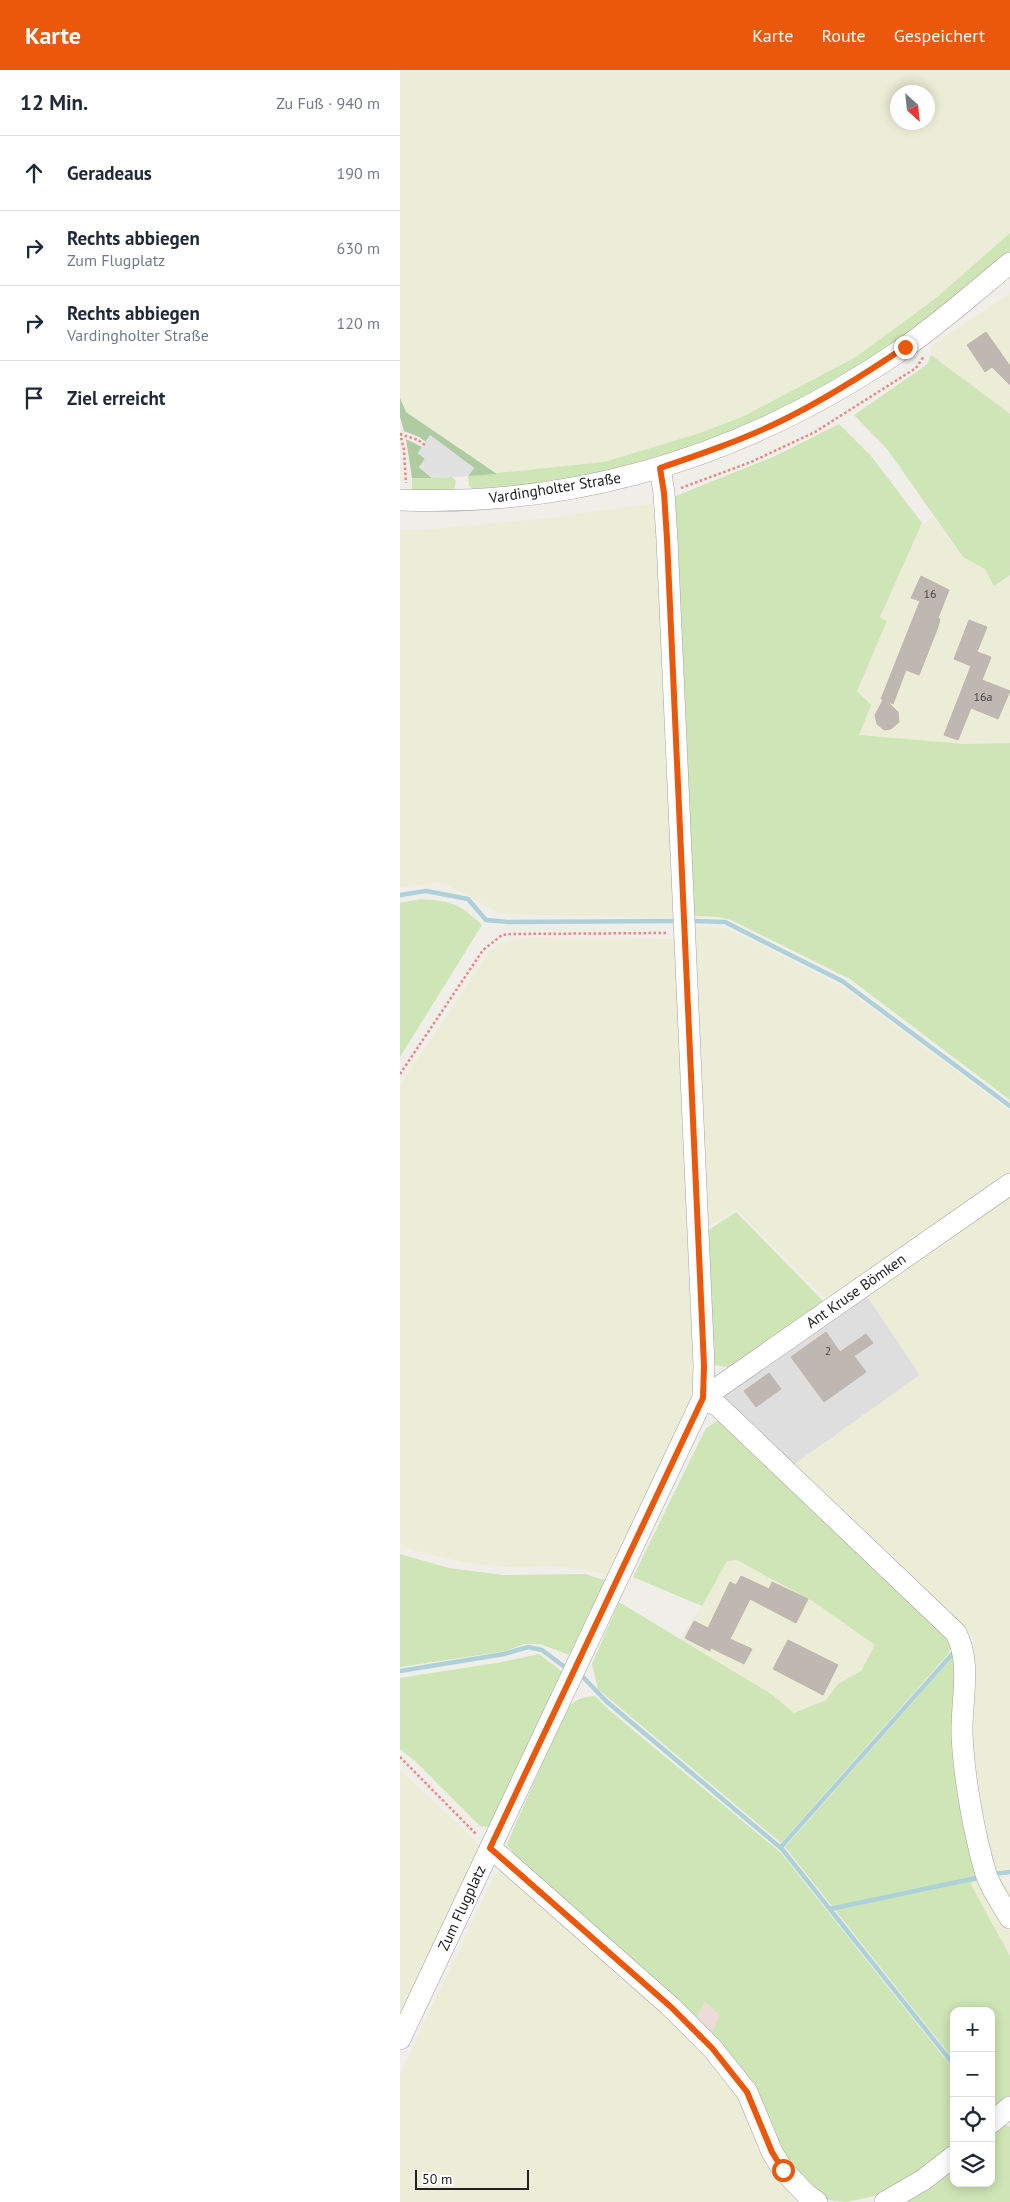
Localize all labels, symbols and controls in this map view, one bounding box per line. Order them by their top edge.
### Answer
text: Karte [25,20,81,51]
text: Karte [752,24,793,47]
text: Route [821,24,866,47]
text: Gespeichert [894,24,985,47]
north arrow [890,85,935,130]
text: 12 Min. [20,89,88,116]
text: Zu Fuß · 940 m [276,93,380,113]
icon: ahead [20,159,48,187]
text: Geradeaus [67,161,152,185]
text: 190 m [337,163,380,183]
text: Rechts abbiegen [67,226,200,250]
icon: right [20,234,48,262]
text: 630 m [337,238,380,258]
text: Zum Flugplatz [67,250,165,270]
text: Rechts abbiegen [67,301,200,325]
icon: right [20,309,48,337]
text: 120 m [337,313,380,333]
text: Vardingholter Straße [67,325,209,345]
route end [894,336,917,359]
icon: arrive [20,384,48,412]
text: Ziel erreicht [67,386,165,410]
street label: Vardingholter Straße [487,468,622,507]
house number: 16 [923,586,937,601]
house number: 16a [973,689,993,704]
street label: Ant Kruse Bömken [802,1249,909,1332]
house number: 2 [825,1343,831,1358]
street label: Zum Flugplatz [433,1862,490,1954]
map controls [950,2007,995,2187]
button: + [950,2007,995,2052]
button: − [950,2052,995,2097]
button: locate [950,2097,995,2142]
button: layers [950,2142,995,2187]
route start [772,2159,795,2182]
scale bar [415,2167,529,2190]
text: 50 m [422,2170,452,2188]

